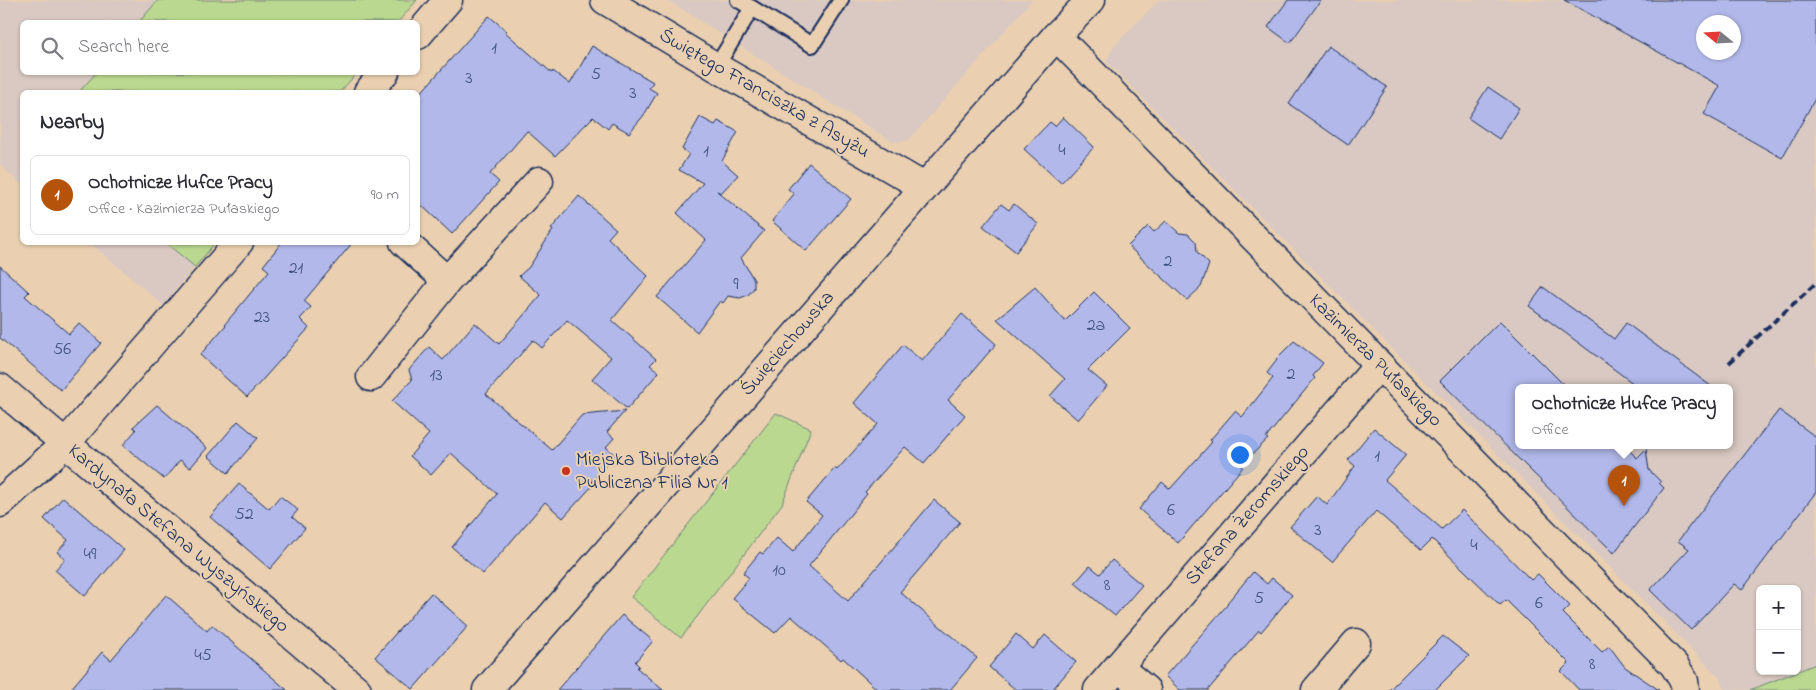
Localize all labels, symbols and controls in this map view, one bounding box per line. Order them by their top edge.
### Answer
north arrow [1696,15,1741,60]
search box [20,20,420,75]
street label: Świętego Franciszka z Asyżu [653,22,875,167]
icon: search [38,34,66,62]
text: Search here [78,34,169,61]
house number: 1 [491,36,497,62]
house number: 5 [591,62,601,88]
house number: 3 [465,66,473,92]
house number: 3 [629,81,637,107]
text: Nearby [40,108,104,138]
house number: 4 [1058,138,1066,164]
house number: 1 [703,139,709,165]
text: Ochotnicze Hufce Pracy [88,170,273,197]
text: 1 [54,183,60,207]
text: 90 m [371,183,399,207]
text: Office · Kazimierza Pułaskiego [88,197,280,221]
house number: 2 [1164,249,1173,275]
house number: 21 [289,256,304,282]
house number: 9 [733,272,739,298]
street label: Święciechowska [734,285,842,403]
street label: Kazimierza Pułaskiego [1301,287,1449,435]
house number: 23 [254,305,270,331]
house number: 2a [1087,313,1105,339]
house number: 56 [53,337,71,363]
house number: 2 [1287,362,1296,388]
house number: 13 [429,363,443,389]
popup [1515,384,1733,449]
text: Ochotnicze Hufce Pracy [1532,391,1716,418]
text: Office [1532,418,1569,442]
street label: Kardynała Stefana Wyszyńskiego [60,437,295,641]
street label: Stefana Żeromskiego [1179,439,1318,593]
your location [1227,442,1253,468]
house number: 1 [1374,444,1380,470]
place label: Miejska Biblioteka Publiczna Filia Nr 1 [576,446,728,498]
marker: Miejska Biblioteka Publiczna Filia Nr 1 [560,465,572,477]
pin: 1 [1608,465,1640,506]
house number: 6 [1167,498,1175,524]
house number: 52 [234,502,254,528]
house number: 3 [1314,518,1322,544]
house number: 4 [1470,533,1478,559]
house number: 49 [84,542,97,568]
house number: 10 [772,558,786,584]
house number: 8 [1104,573,1111,599]
map controls [1756,585,1801,675]
button: + [1756,585,1801,630]
house number: 5 [1254,586,1264,612]
house number: 6 [1535,591,1543,617]
button: − [1756,630,1801,675]
house number: 45 [194,643,212,669]
house number: 8 [1589,652,1596,678]

